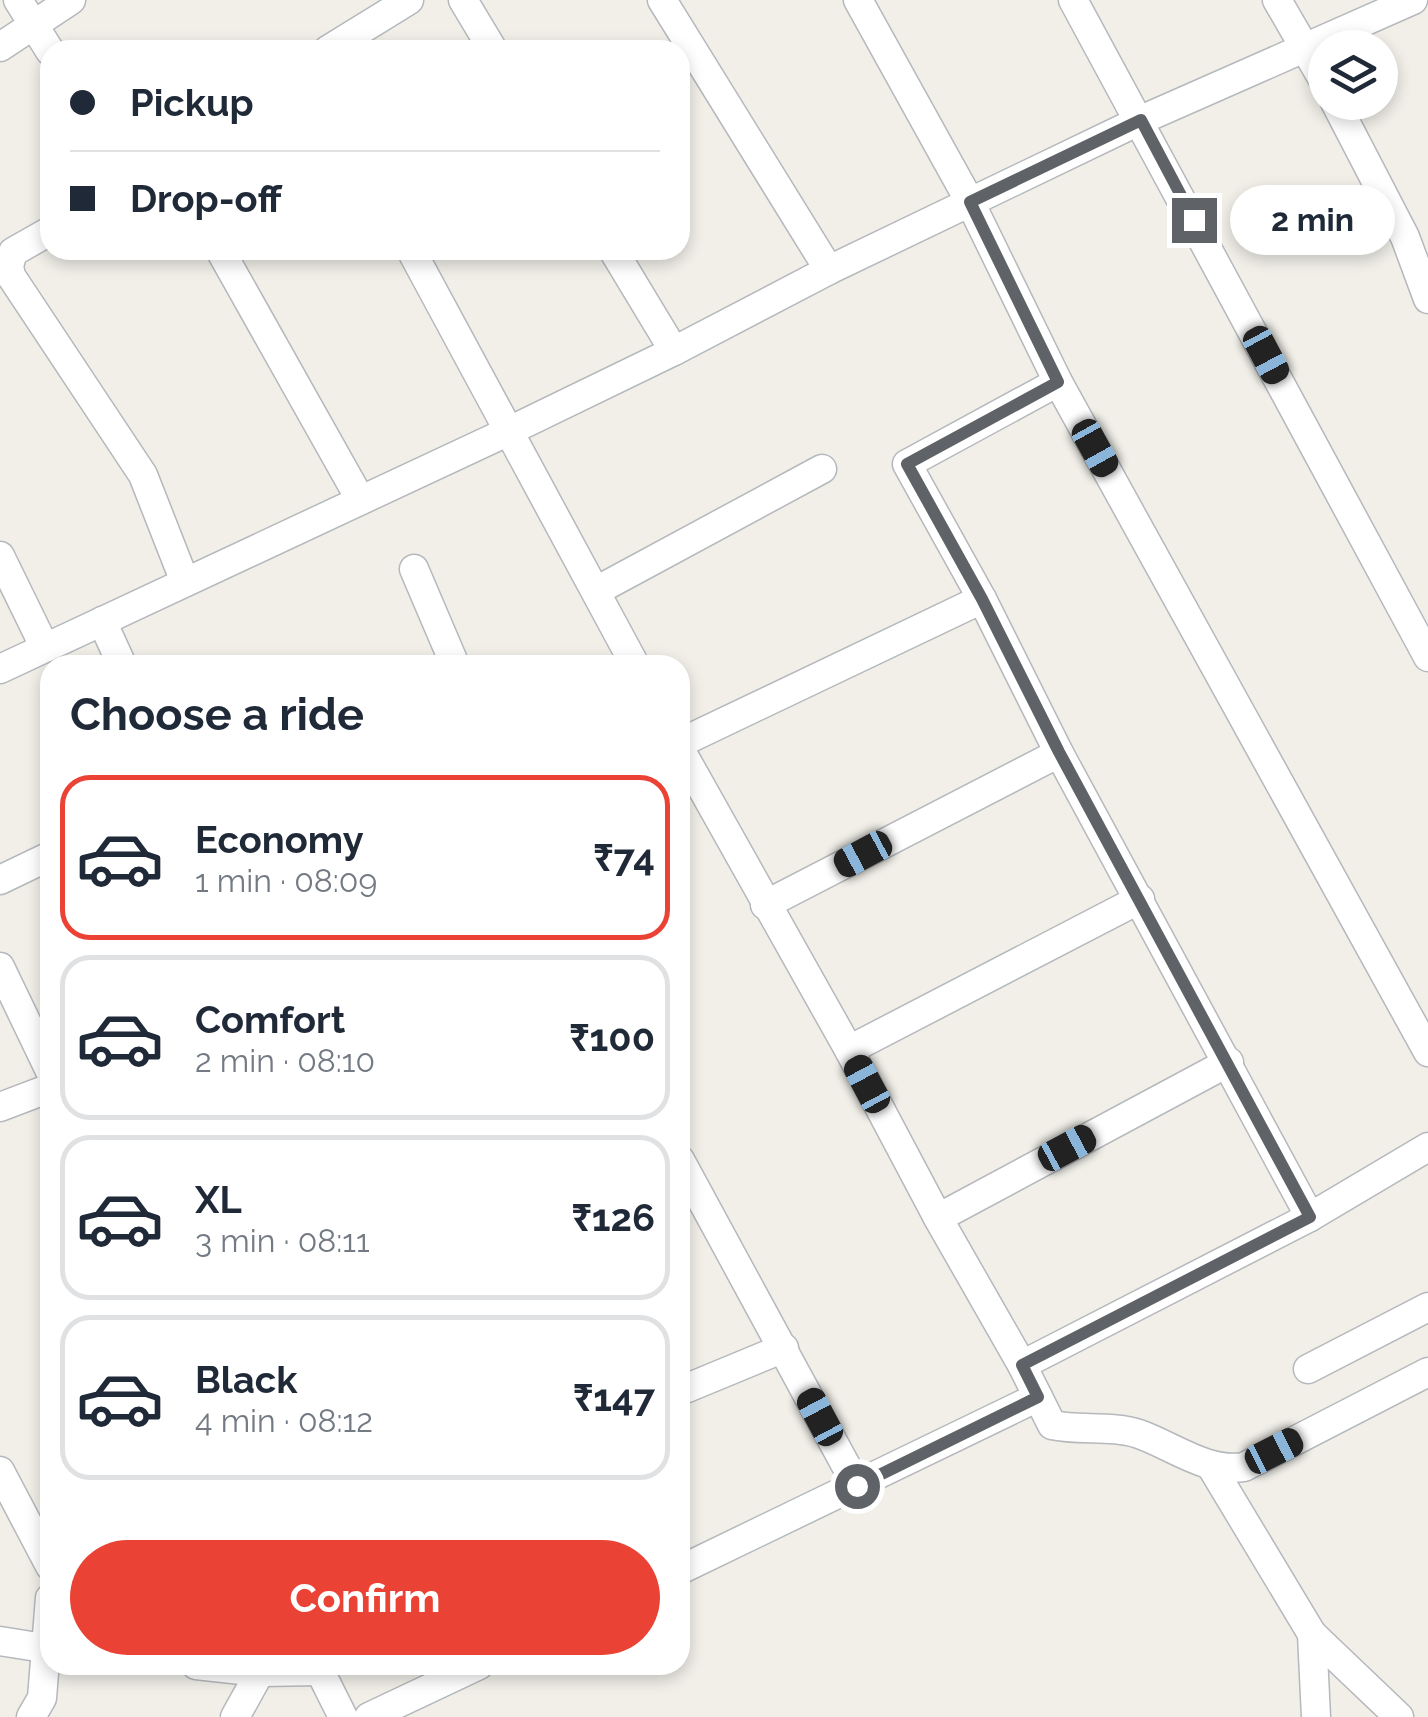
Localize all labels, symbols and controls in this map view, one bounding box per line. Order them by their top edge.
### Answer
map controls [1308,30,1398,120]
button: layers [1308,30,1398,120]
text: Pickup [130,80,254,125]
text: Drop-off [130,176,282,221]
callout: 2 min [1229,185,1394,255]
route end [1172,198,1217,243]
text: 2 min [1271,201,1354,238]
car [1239,321,1293,389]
car [1067,414,1123,482]
text: Choose a ride [70,688,364,741]
icon: car [75,813,165,903]
text: Economy [195,817,364,862]
car [829,827,897,881]
text: ₹74 [593,835,655,880]
text: 1 min · 08:09 [195,862,377,899]
icon: car [75,993,165,1083]
text: Comfort [195,997,345,1042]
text: ₹100 [569,1015,655,1060]
text: 2 min · 08:10 [195,1042,375,1079]
car [840,1050,894,1118]
car [1033,1121,1101,1175]
icon: car [75,1173,165,1263]
text: XL [195,1177,242,1222]
text: ₹126 [571,1195,655,1240]
text: 3 min · 08:11 [195,1222,370,1259]
icon: car [75,1353,165,1443]
text: Black [195,1357,297,1402]
text: ₹147 [573,1375,655,1420]
car [793,1383,847,1451]
text: 4 min · 08:12 [195,1402,373,1439]
car [1240,1424,1308,1478]
route start [835,1464,880,1509]
button: Confirm [70,1540,660,1655]

